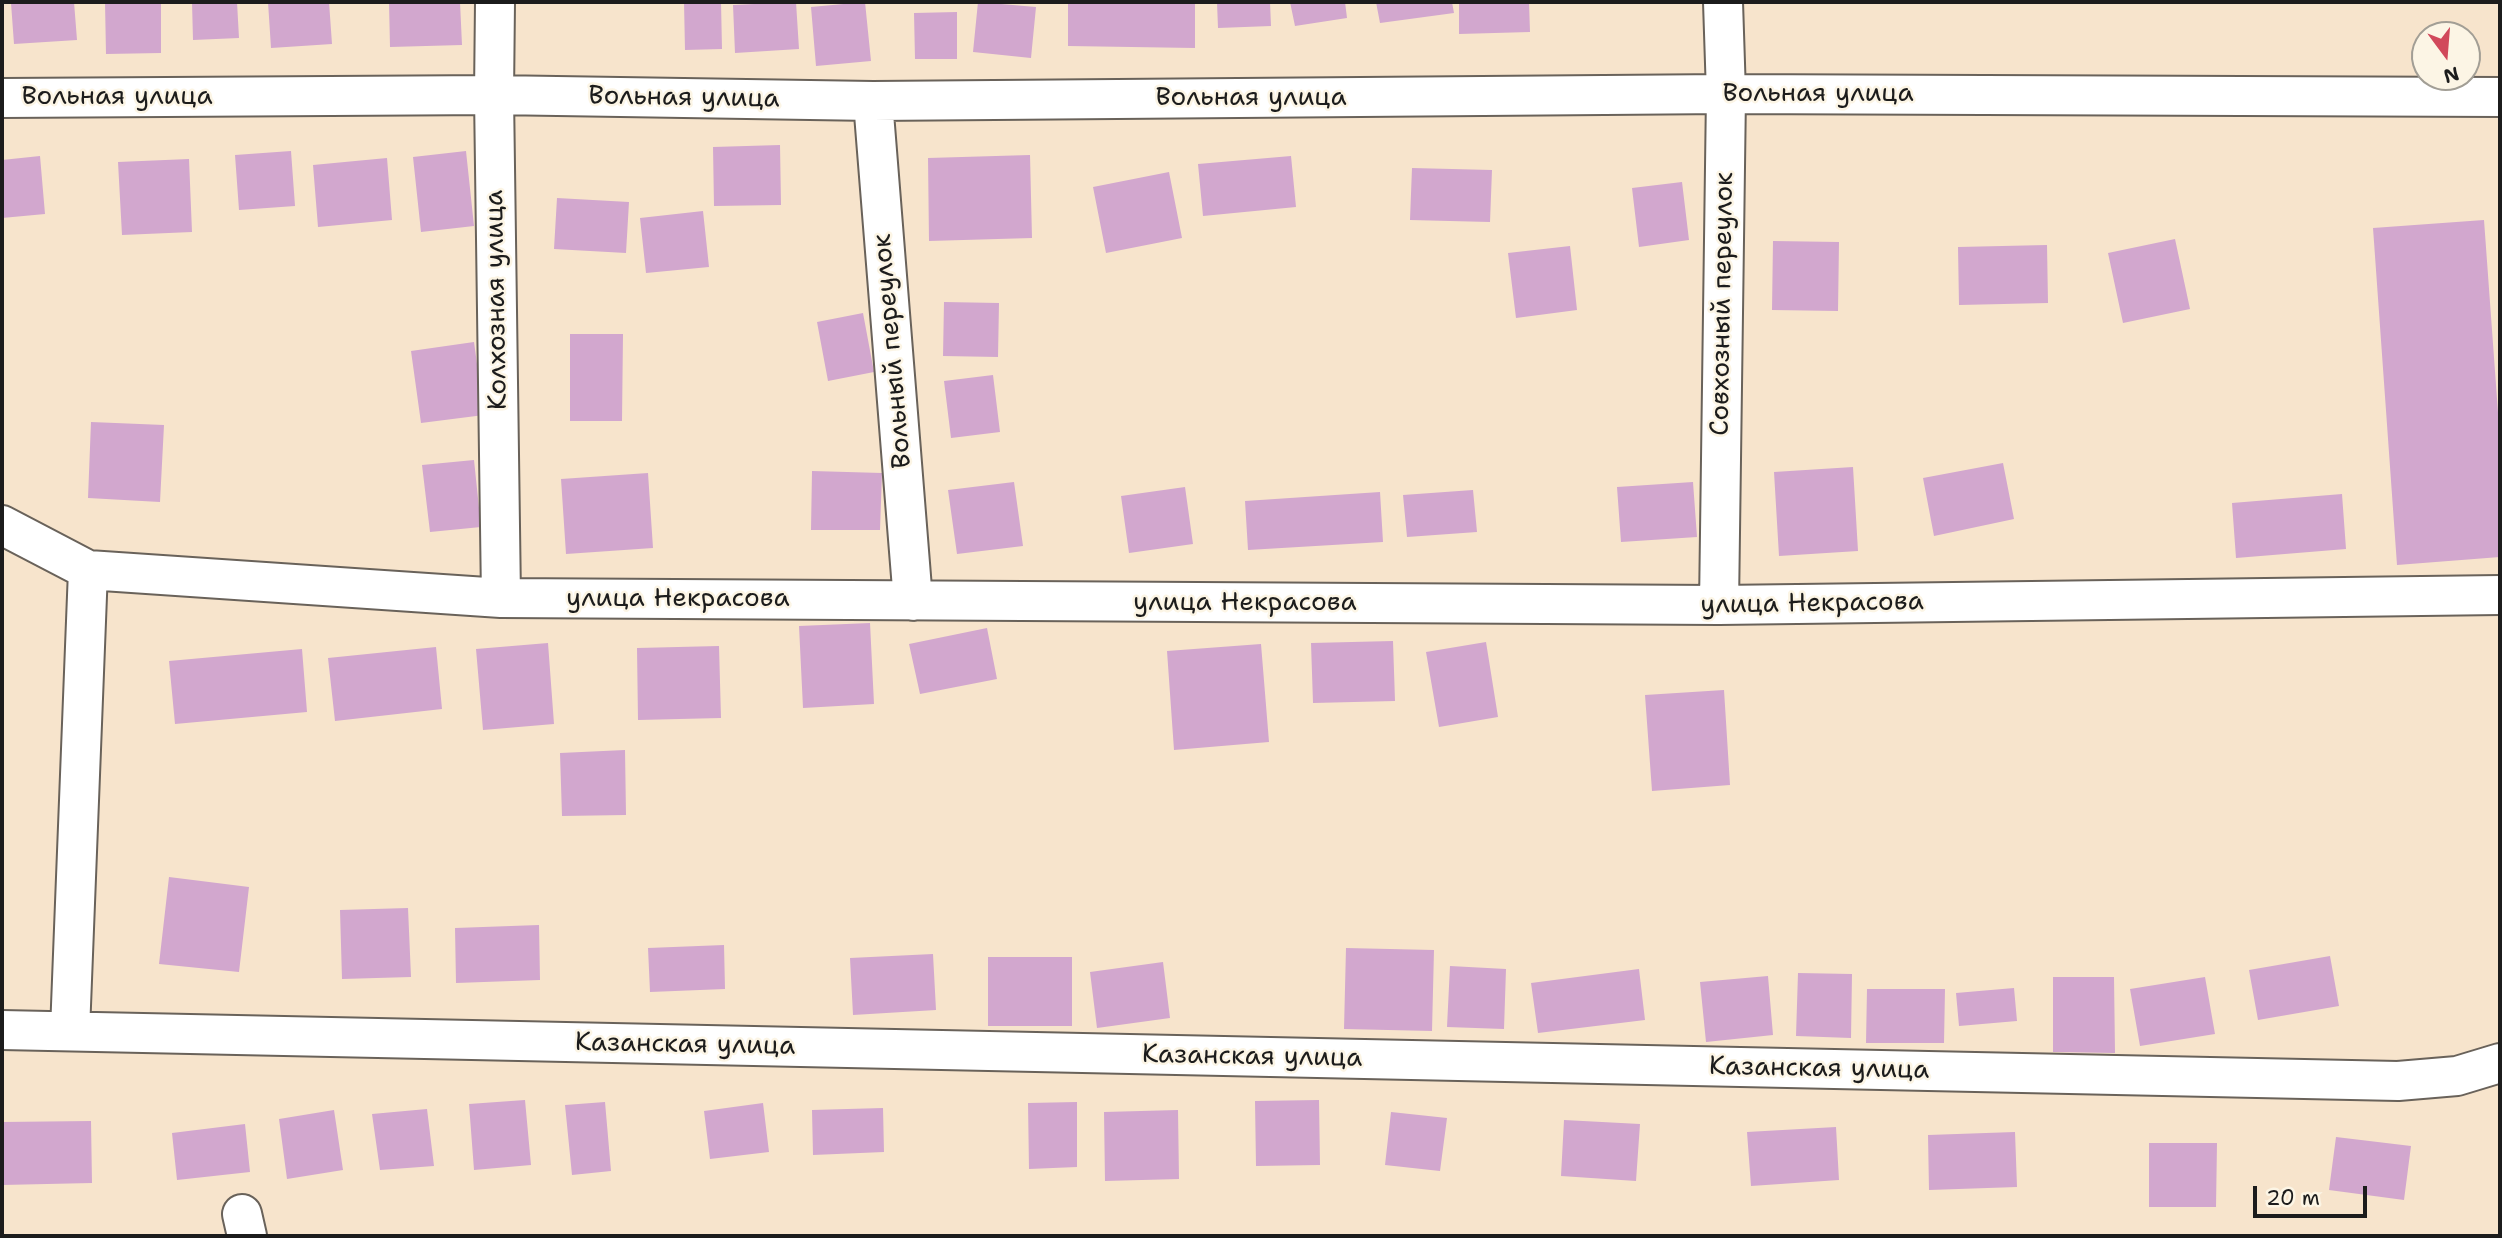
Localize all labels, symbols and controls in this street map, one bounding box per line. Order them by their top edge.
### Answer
north arrow [2411,21,2481,91]
text: N [2441,61,2462,89]
street label: Вольная улица [1722,78,1914,110]
street label: Вольная улица [21,81,213,113]
street label: Вольная улица [588,81,780,115]
street label: Вольная улица [1155,82,1347,114]
street label: Совхозный переулок [1705,172,1741,436]
street label: Колхозная улица [479,190,515,410]
street label: Вольный переулок [867,232,919,470]
street label: улица Некрасова [566,583,790,615]
street label: улица Некрасова [1700,586,1924,622]
street label: улица Некрасова [1133,587,1357,619]
street label: Казанская улица [574,1027,796,1063]
street label: Казанская улица [1141,1039,1363,1075]
street label: Казанская улица [1708,1051,1930,1087]
scale bar [2257,1172,2371,1216]
text: 20 m [2266,1184,2320,1212]

